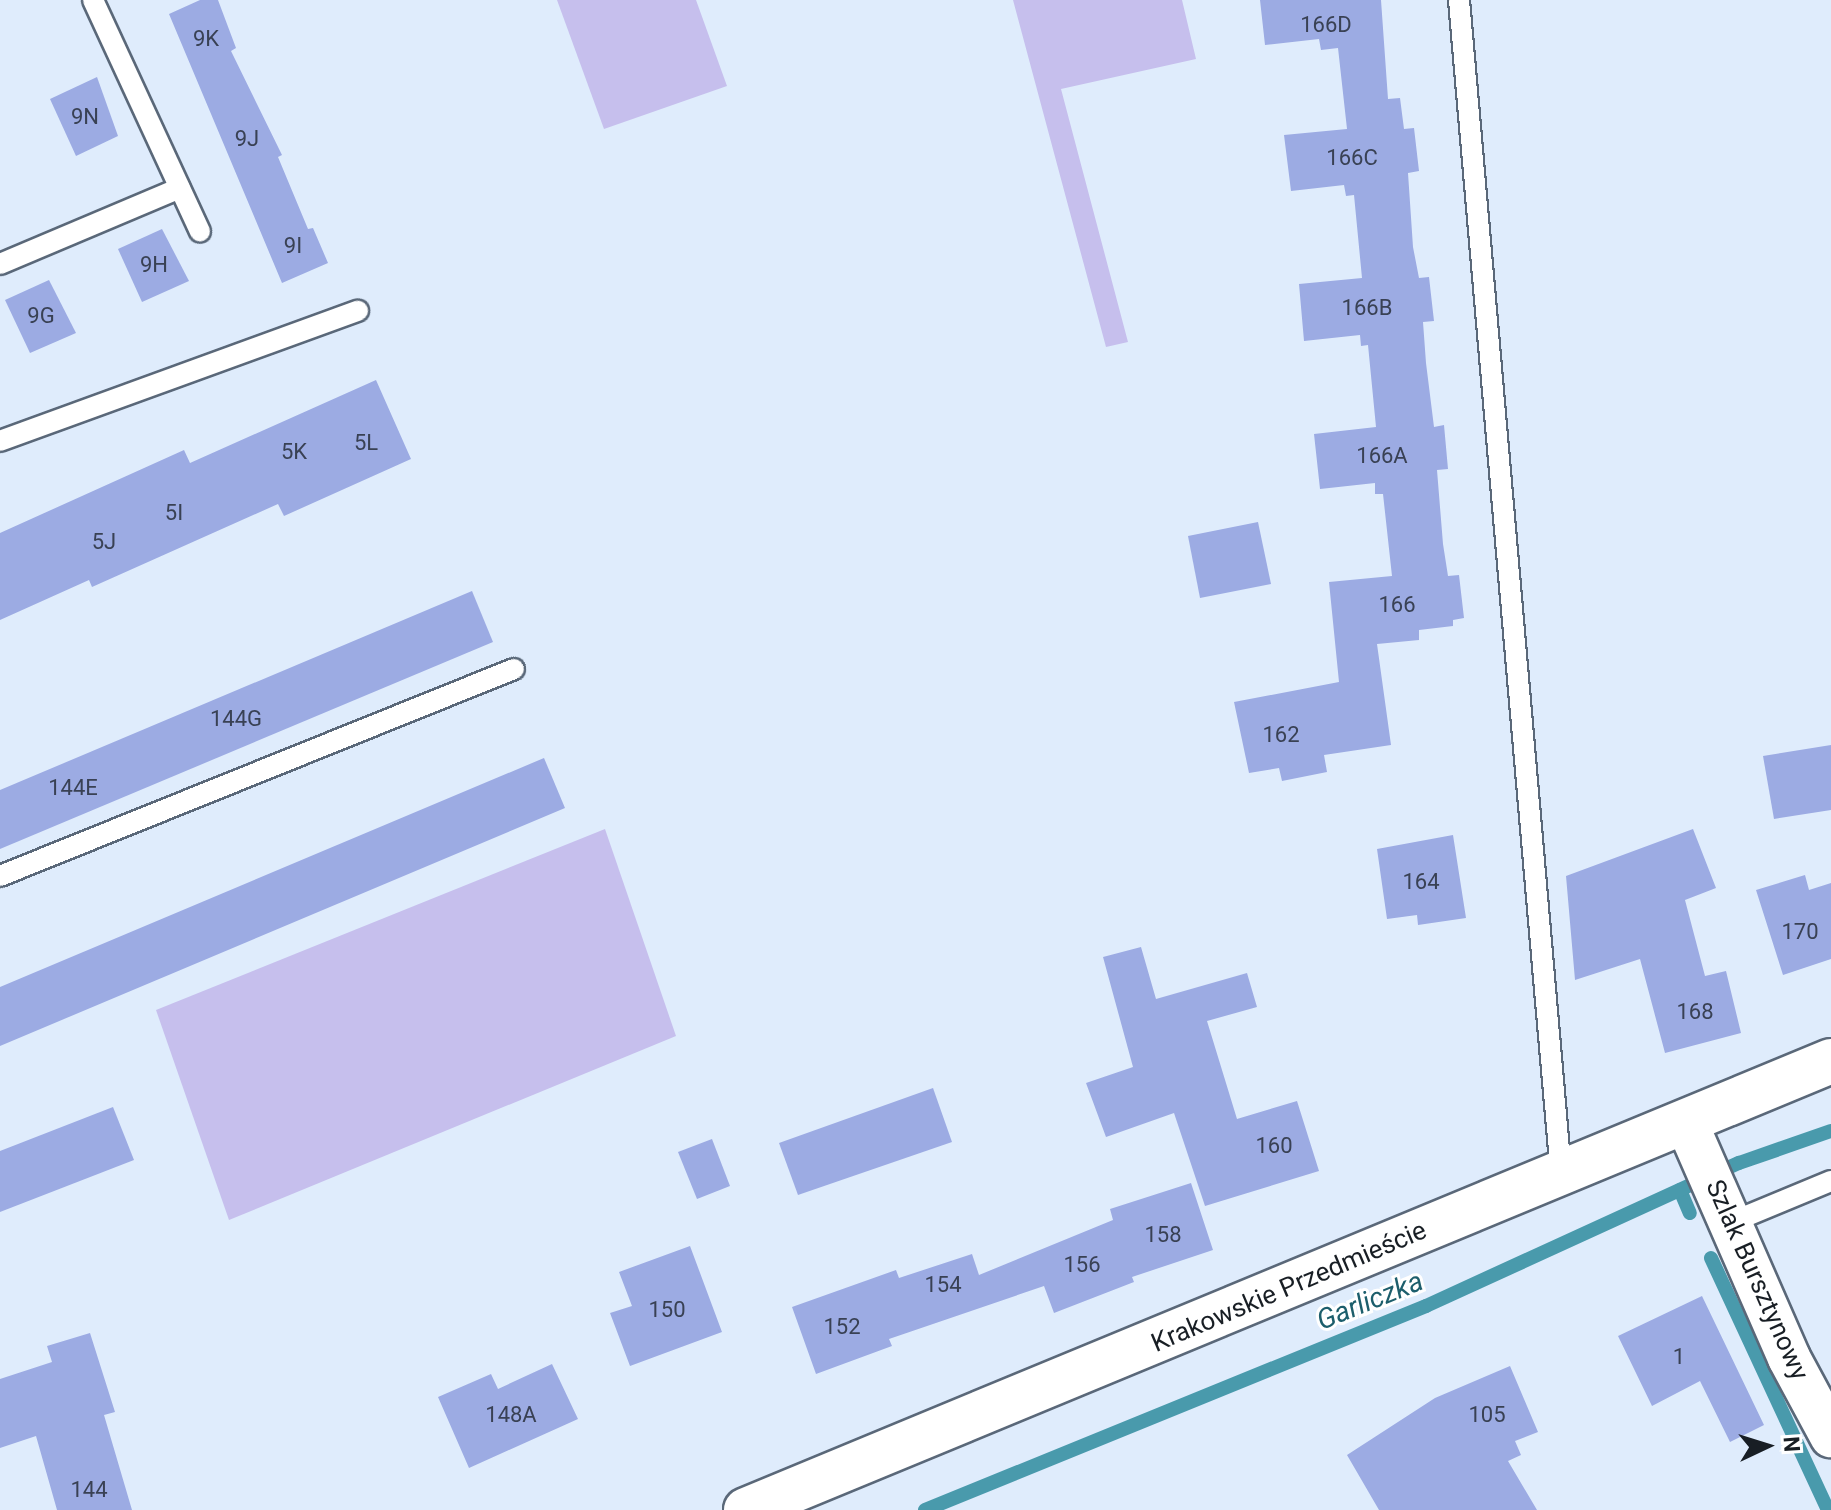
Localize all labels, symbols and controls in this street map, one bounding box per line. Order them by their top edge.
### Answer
house number: 166D [1300,12,1352,38]
house number: 9K [193,26,219,52]
house number: 9N [71,104,99,130]
house number: 9J [235,126,259,152]
house number: 166C [1326,145,1378,171]
house number: 9I [284,233,302,259]
house number: 9H [140,252,168,278]
house number: 166B [1342,295,1392,321]
house number: 9G [27,303,55,329]
house number: 5L [354,430,378,456]
house number: 5K [281,439,307,465]
house number: 166A [1356,443,1408,469]
house number: 5I [165,500,183,526]
house number: 5J [92,529,116,555]
house number: 166 [1378,592,1416,618]
house number: 144G [210,706,262,732]
house number: 162 [1262,722,1300,748]
house number: 144E [48,775,98,801]
house number: 164 [1402,869,1440,895]
house number: 170 [1781,919,1819,945]
house number: 168 [1676,999,1714,1025]
house number: 160 [1255,1133,1293,1159]
street label: Szlak Bursztynowy [1699,1175,1815,1385]
street label: Krakowskie Przedmieście [1147,1215,1431,1359]
house number: 158 [1144,1222,1182,1248]
house number: 156 [1063,1252,1101,1278]
water label: Garliczka [1312,1264,1428,1338]
house number: 154 [924,1272,962,1298]
house number: 150 [648,1297,686,1323]
house number: 152 [823,1314,861,1340]
house number: 1 [1673,1344,1685,1370]
house number: 148A [485,1402,537,1428]
house number: 105 [1468,1402,1506,1428]
north arrow [1727,1406,1807,1486]
text: N [1778,1436,1804,1453]
house number: 144 [70,1477,108,1503]

